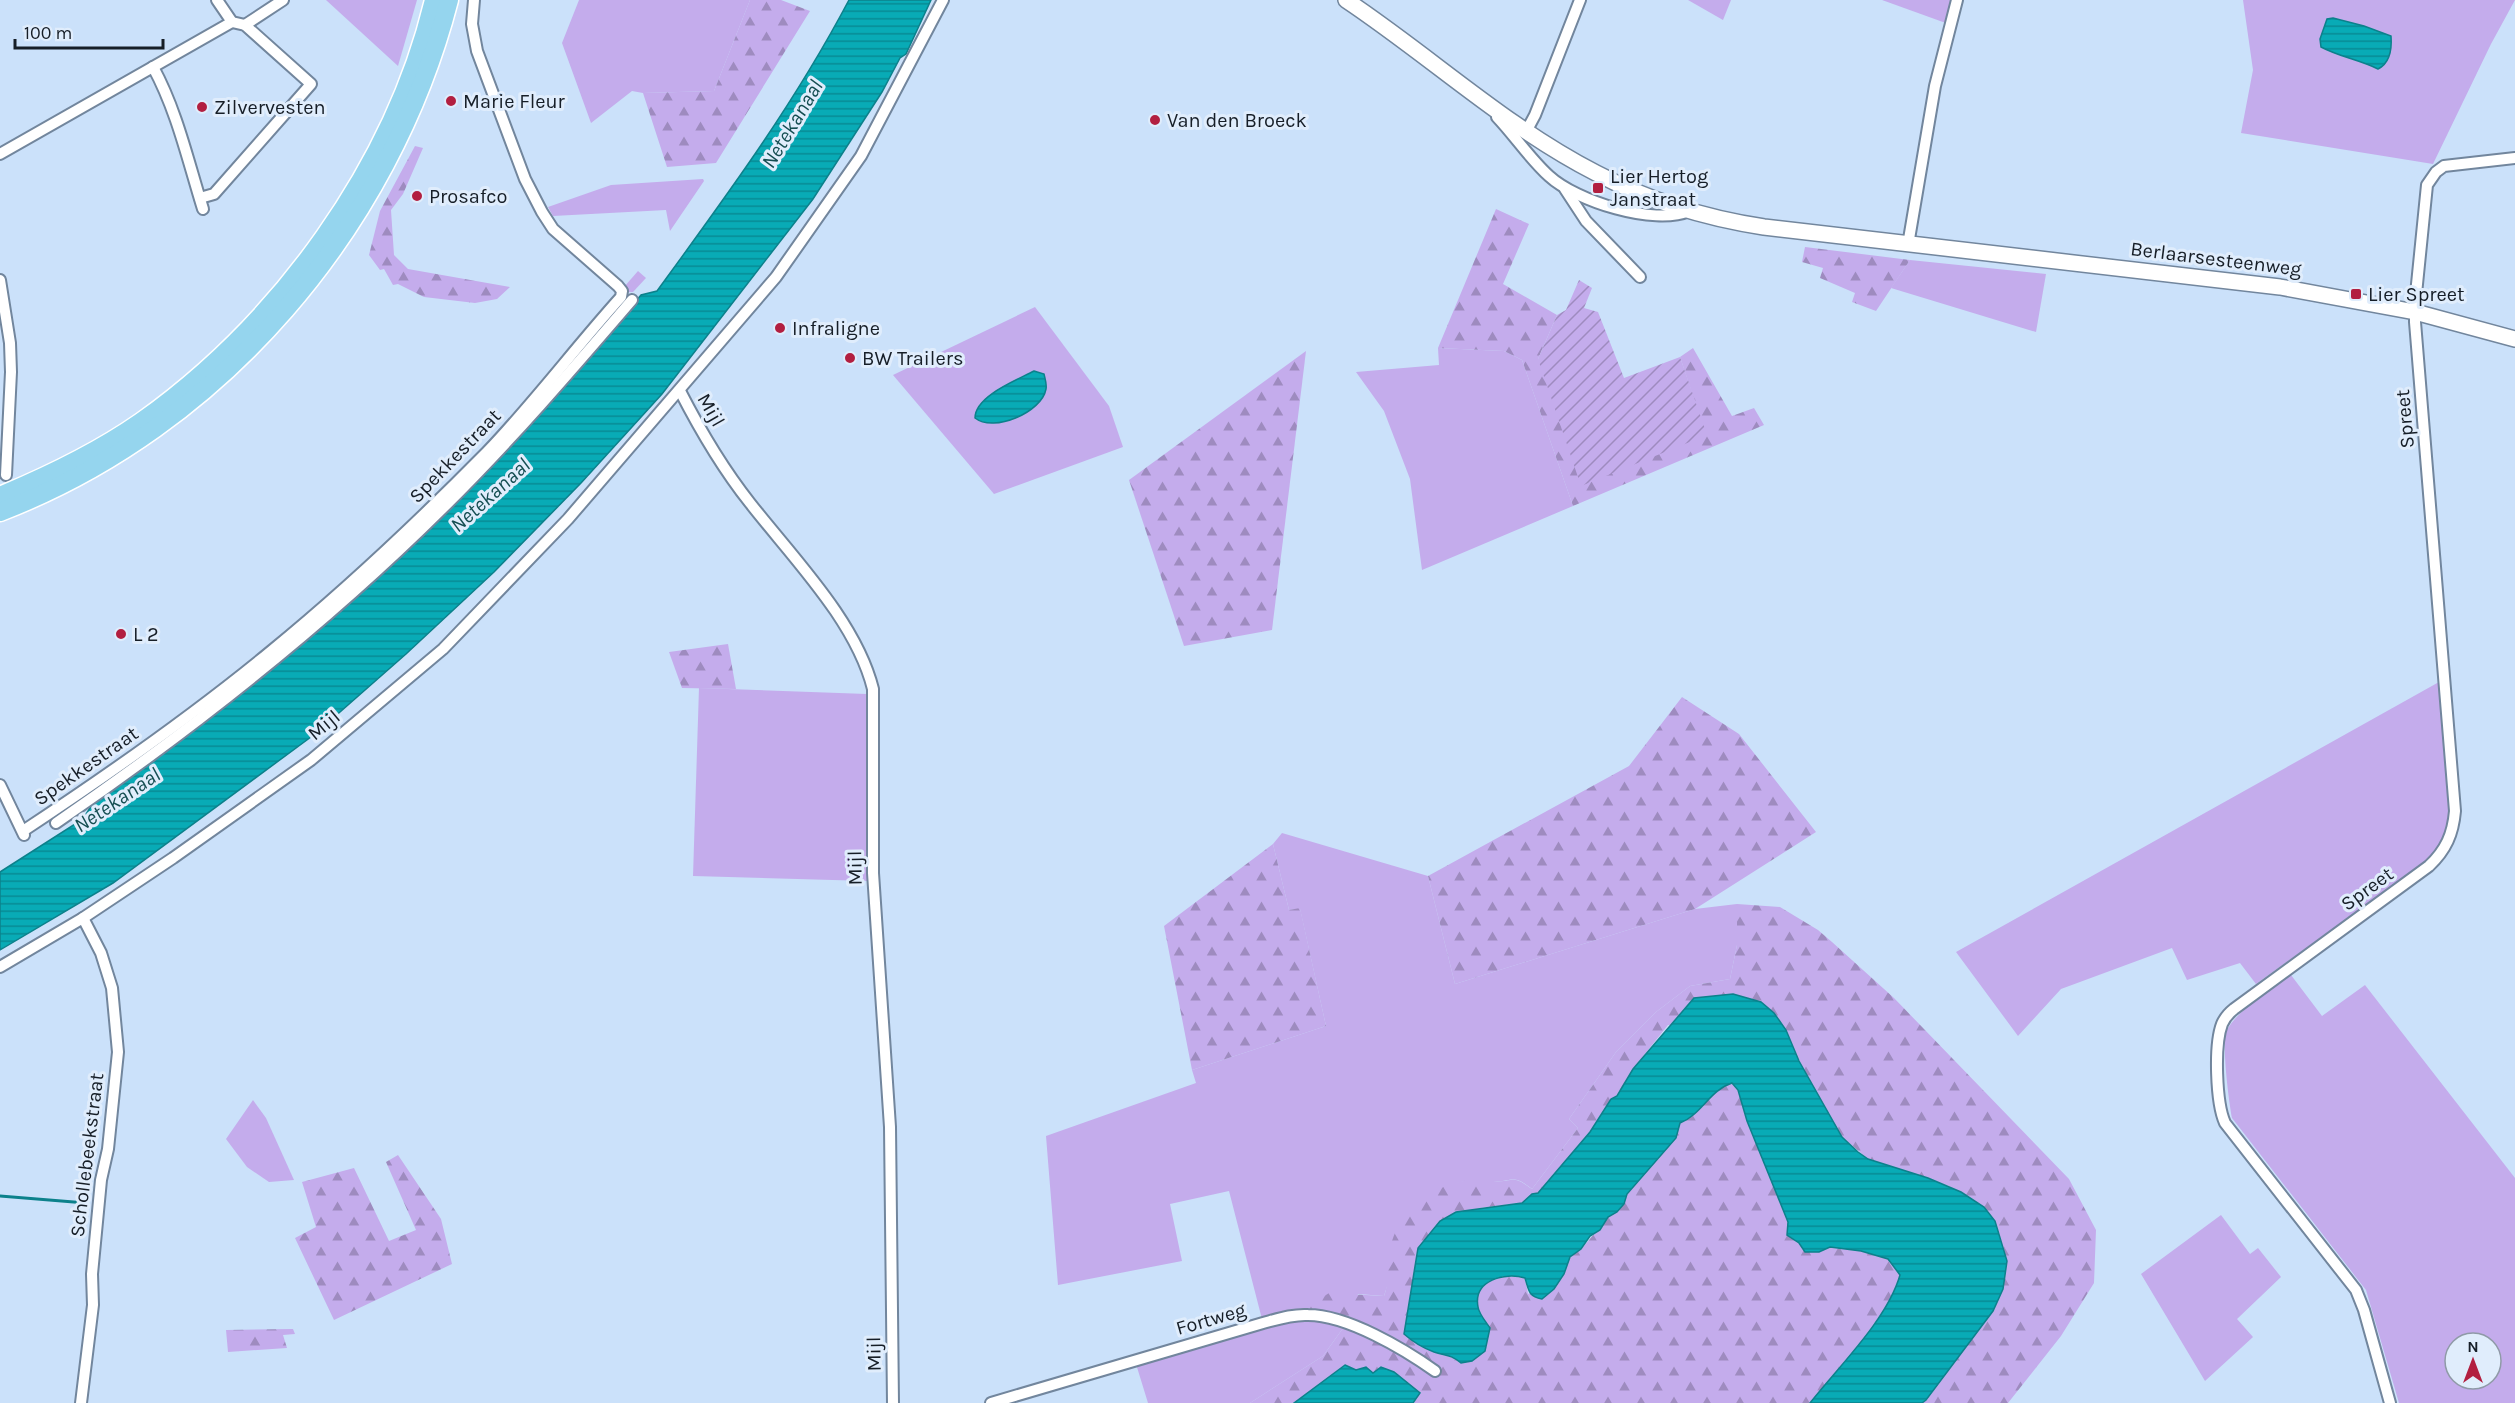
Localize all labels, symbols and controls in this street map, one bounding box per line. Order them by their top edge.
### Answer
scale bar [15,12,164,50]
text: 100 m [24,22,72,44]
water label: Netekanaal [756,76,828,172]
place label: Marie Fleur [463,90,566,113]
marker: Marie Fleur [444,94,458,108]
place label: Zilvervesten [214,96,326,119]
marker: Zilvervesten [195,100,209,114]
place label: Van den Broeck [1167,109,1307,132]
marker: Van den Broeck [1148,113,1162,127]
place label: Lier Hertog Janstraat [1610,165,1708,211]
marker: Lier Hertog Janstraat [1591,181,1605,195]
place label: Prosafco [429,185,508,208]
marker: Prosafco [410,189,424,203]
street label: Berlaarsesteenweg [2129,237,2303,281]
place label: Lier Spreet [2368,283,2465,306]
marker: Lier Spreet [2349,287,2363,301]
place label: Infraligne [792,317,880,340]
marker: Infraligne [773,321,787,335]
place label: BW Trailers [862,347,963,370]
marker: BW Trailers [843,351,857,365]
street label: Spreet [2391,388,2419,449]
street label: Mijl [692,389,730,431]
street label: Spekkestraat [404,404,506,508]
water label: Netekanaal [445,453,535,537]
place label: L 2 [133,623,159,646]
marker: L 2 [114,627,128,641]
street label: Mijl [303,705,345,745]
street label: Spekkestraat [30,721,143,810]
water label: Netekanaal [69,762,165,838]
street label: Mijl [843,850,867,886]
street label: Spreet [2336,862,2398,916]
street label: Schollebeekstraat [66,1071,109,1238]
street label: Fortweg [1173,1298,1249,1340]
north arrow [2443,1331,2503,1391]
street label: Mijl [862,1336,886,1372]
text: N [2467,1337,2479,1356]

